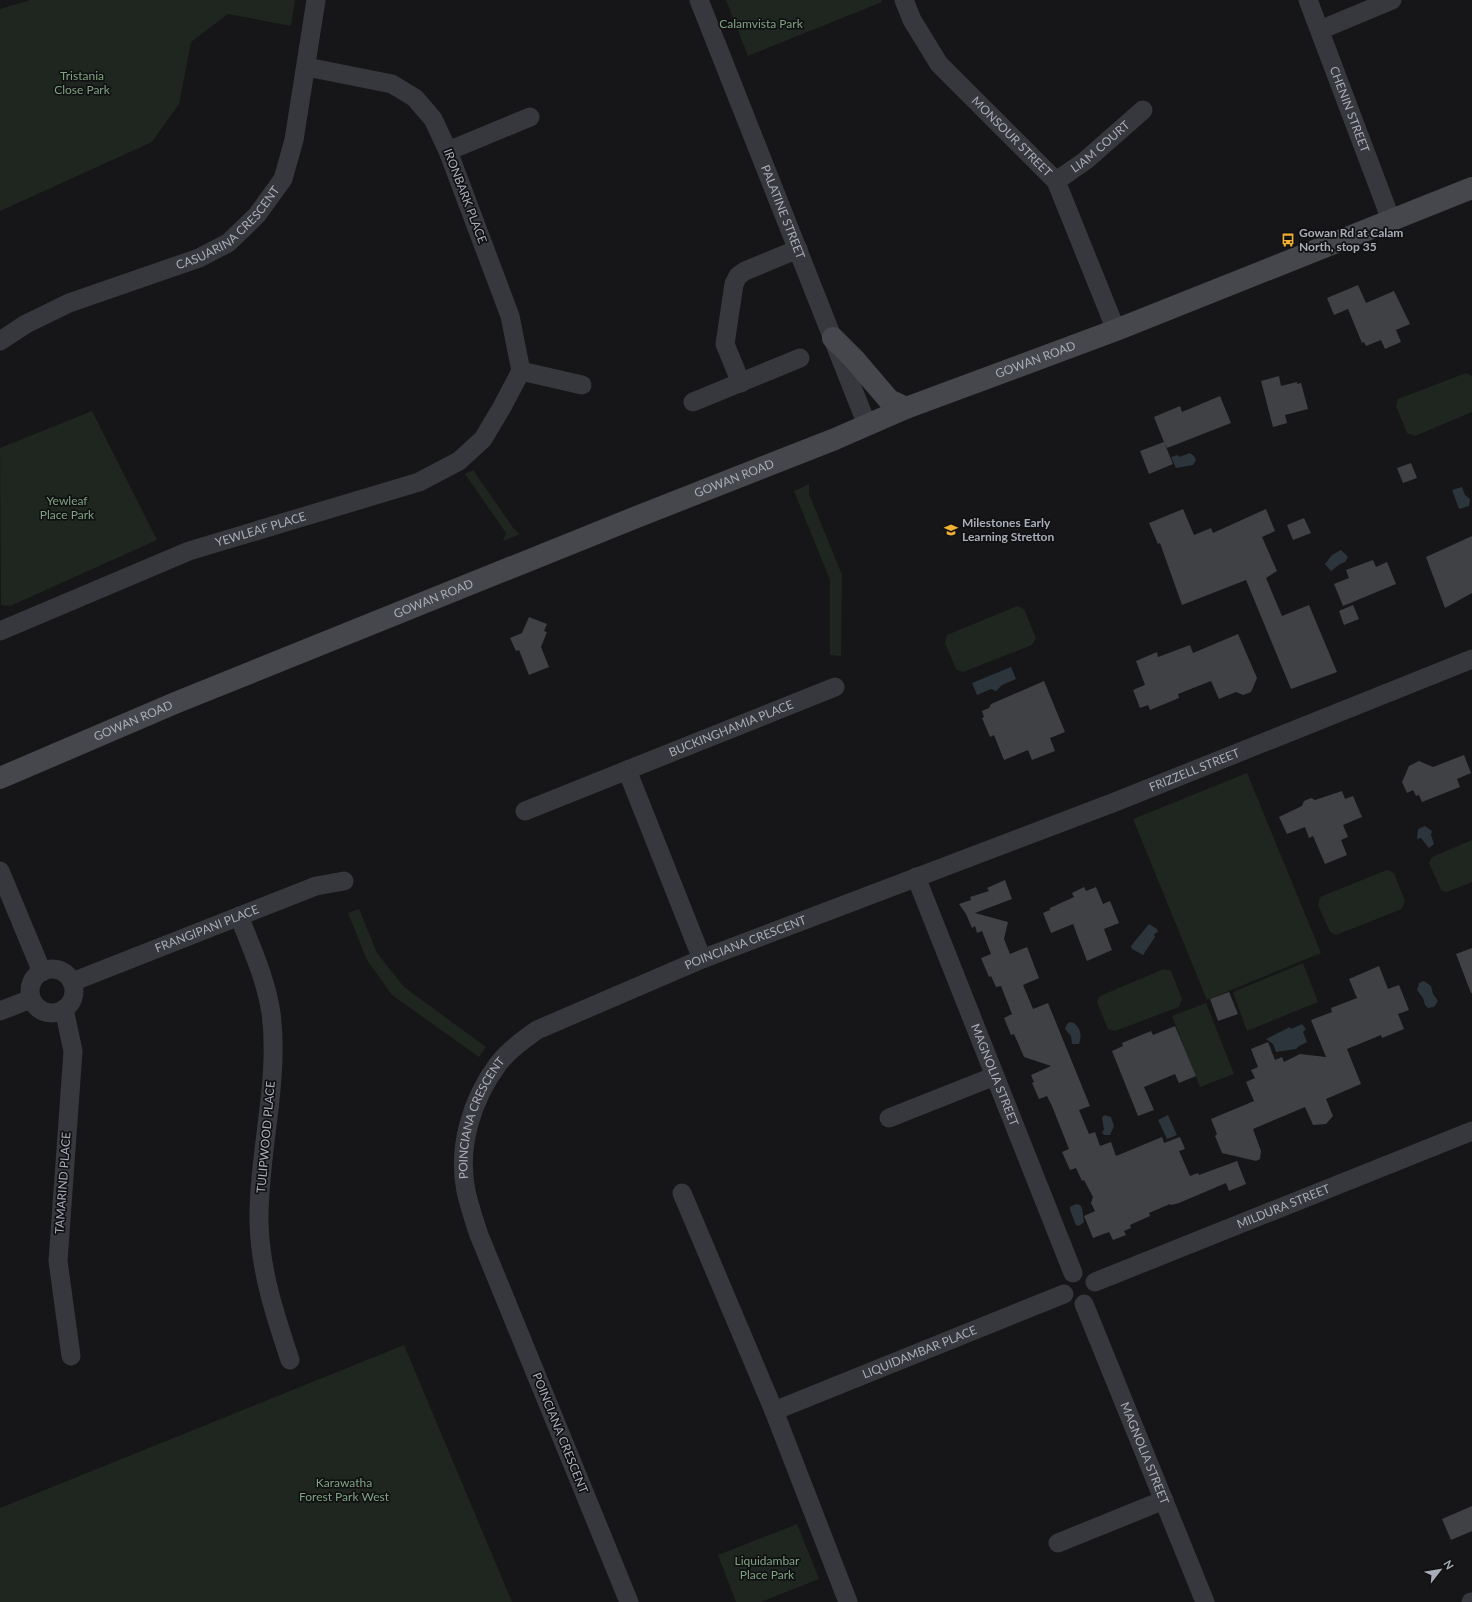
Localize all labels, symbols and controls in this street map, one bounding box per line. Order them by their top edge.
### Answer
park label: Calamvista Park [719,16,804,31]
street label: CHENIN STREET [1327,64,1373,155]
park label: Tristania Close Park [54,68,111,97]
street label: MONSOUR STREET [969,93,1055,180]
street label: LIAM COURT [1068,117,1132,176]
street label: IRONBARK PLACE [441,146,490,245]
street label: PALATINE STREET [758,163,809,261]
street label: CASUARINA CRESCENT [174,183,282,272]
place label: Gowan Rd at Calam North, stop 35 [1299,225,1403,254]
bus stop icon: Gowan Rd at Calam North, stop 35 [1280,232,1296,248]
street label: GOWAN ROAD [993,338,1078,381]
street label: GOWAN ROAD [692,456,776,501]
park label: Yewleaf Place Park [40,493,95,522]
street label: YEWLEAF PLACE [213,508,308,550]
place label: Milestones Early Learning Stretton [962,515,1054,544]
school or university icon: Milestones Early Learning Stretton [943,522,959,538]
street label: GOWAN ROAD [391,576,475,621]
street label: BUCKINGHAMIA PLACE [666,696,795,760]
street label: GOWAN ROAD [91,697,175,744]
street label: FRIZZELL STREET [1147,745,1242,795]
street label: FRANGIPANI PLACE [153,901,261,956]
street label: POINCIANA CRESCENT [682,912,808,973]
street label: MAGNOLIA STREET [968,1021,1022,1128]
street label: POINCIANA CRESCENT [455,1054,508,1180]
street label: TULIPWOOD PLACE [253,1080,278,1194]
street label: TAMARIND PLACE [51,1131,74,1234]
street label: MILDURA STREET [1234,1181,1332,1231]
street label: LIQUIDAMBAR PLACE [860,1322,979,1382]
street label: POINCIANA CRESCENT [529,1370,592,1495]
street label: MAGNOLIA STREET [1118,1400,1173,1506]
park label: Karawatha Forest Park West [299,1475,390,1504]
north arrow [1420,1550,1460,1590]
park label: Liquidambar Place Park [735,1553,800,1582]
text: N [1441,1558,1457,1572]

